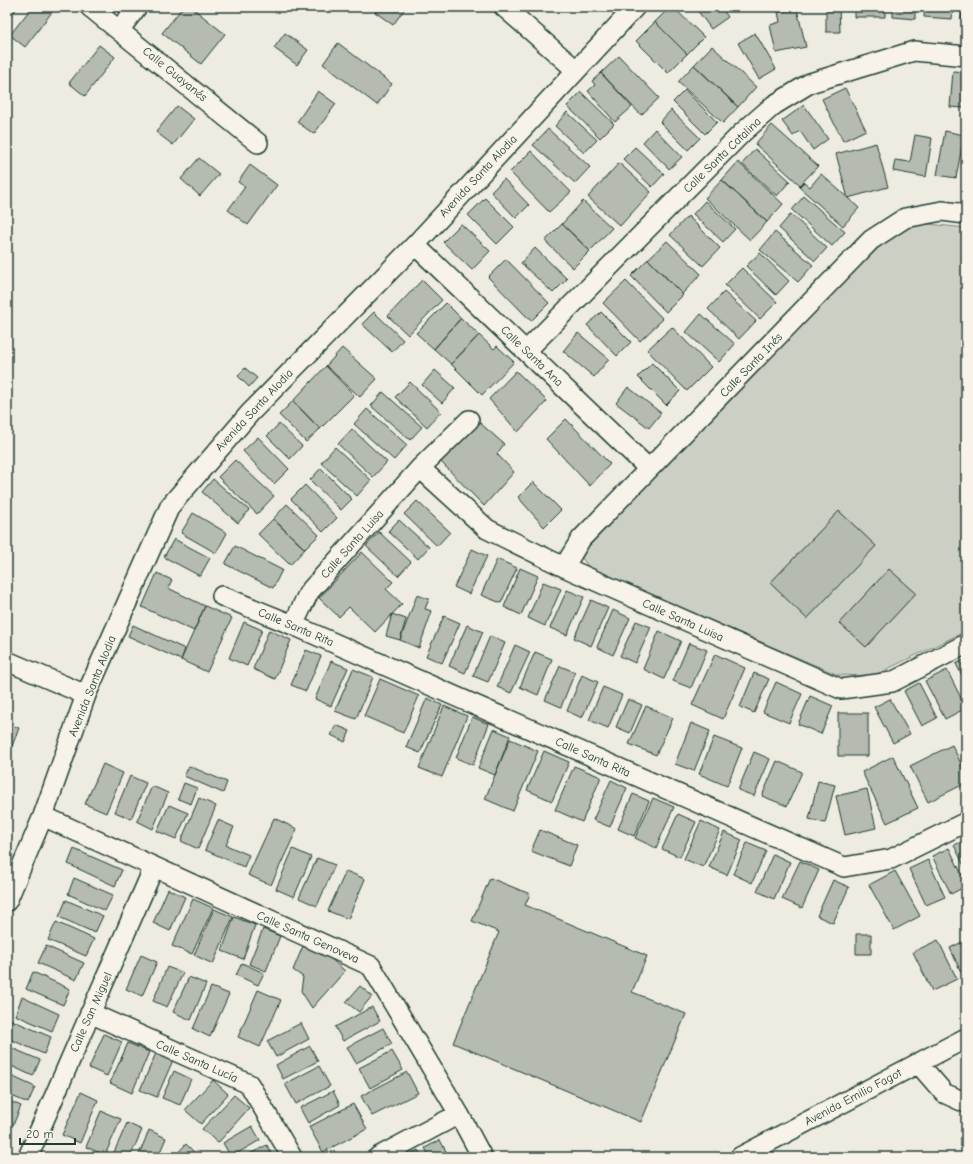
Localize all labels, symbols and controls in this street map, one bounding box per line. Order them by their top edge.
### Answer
street label: Calle Guayanés [140,44,210,104]
street label: Calle Santa Catalina [680,114,764,196]
street label: Avenida Santa Alodia [436,132,520,220]
street label: Calle Santa Ana [498,323,566,389]
street label: Calle Santa Inés [717,330,785,400]
street label: Avenida Santa Alodia [212,366,296,454]
street label: Calle Santa Luisa [318,507,386,581]
street label: Calle Santa Luisa [640,596,726,644]
street label: Calle Santa Rita [256,605,336,649]
street label: Avenida Santa Alodia [65,633,119,739]
street label: Calle Santa Rita [553,734,633,780]
street label: Calle Santa Genoveva [255,908,361,966]
street label: Calle San Miguel [67,970,115,1054]
street label: Calle Santa Lucía [154,1037,240,1085]
street label: Avenida Emilio Fagot [802,1065,904,1128]
scale bar [20,1120,75,1146]
text: 20 m [26,1127,54,1141]

